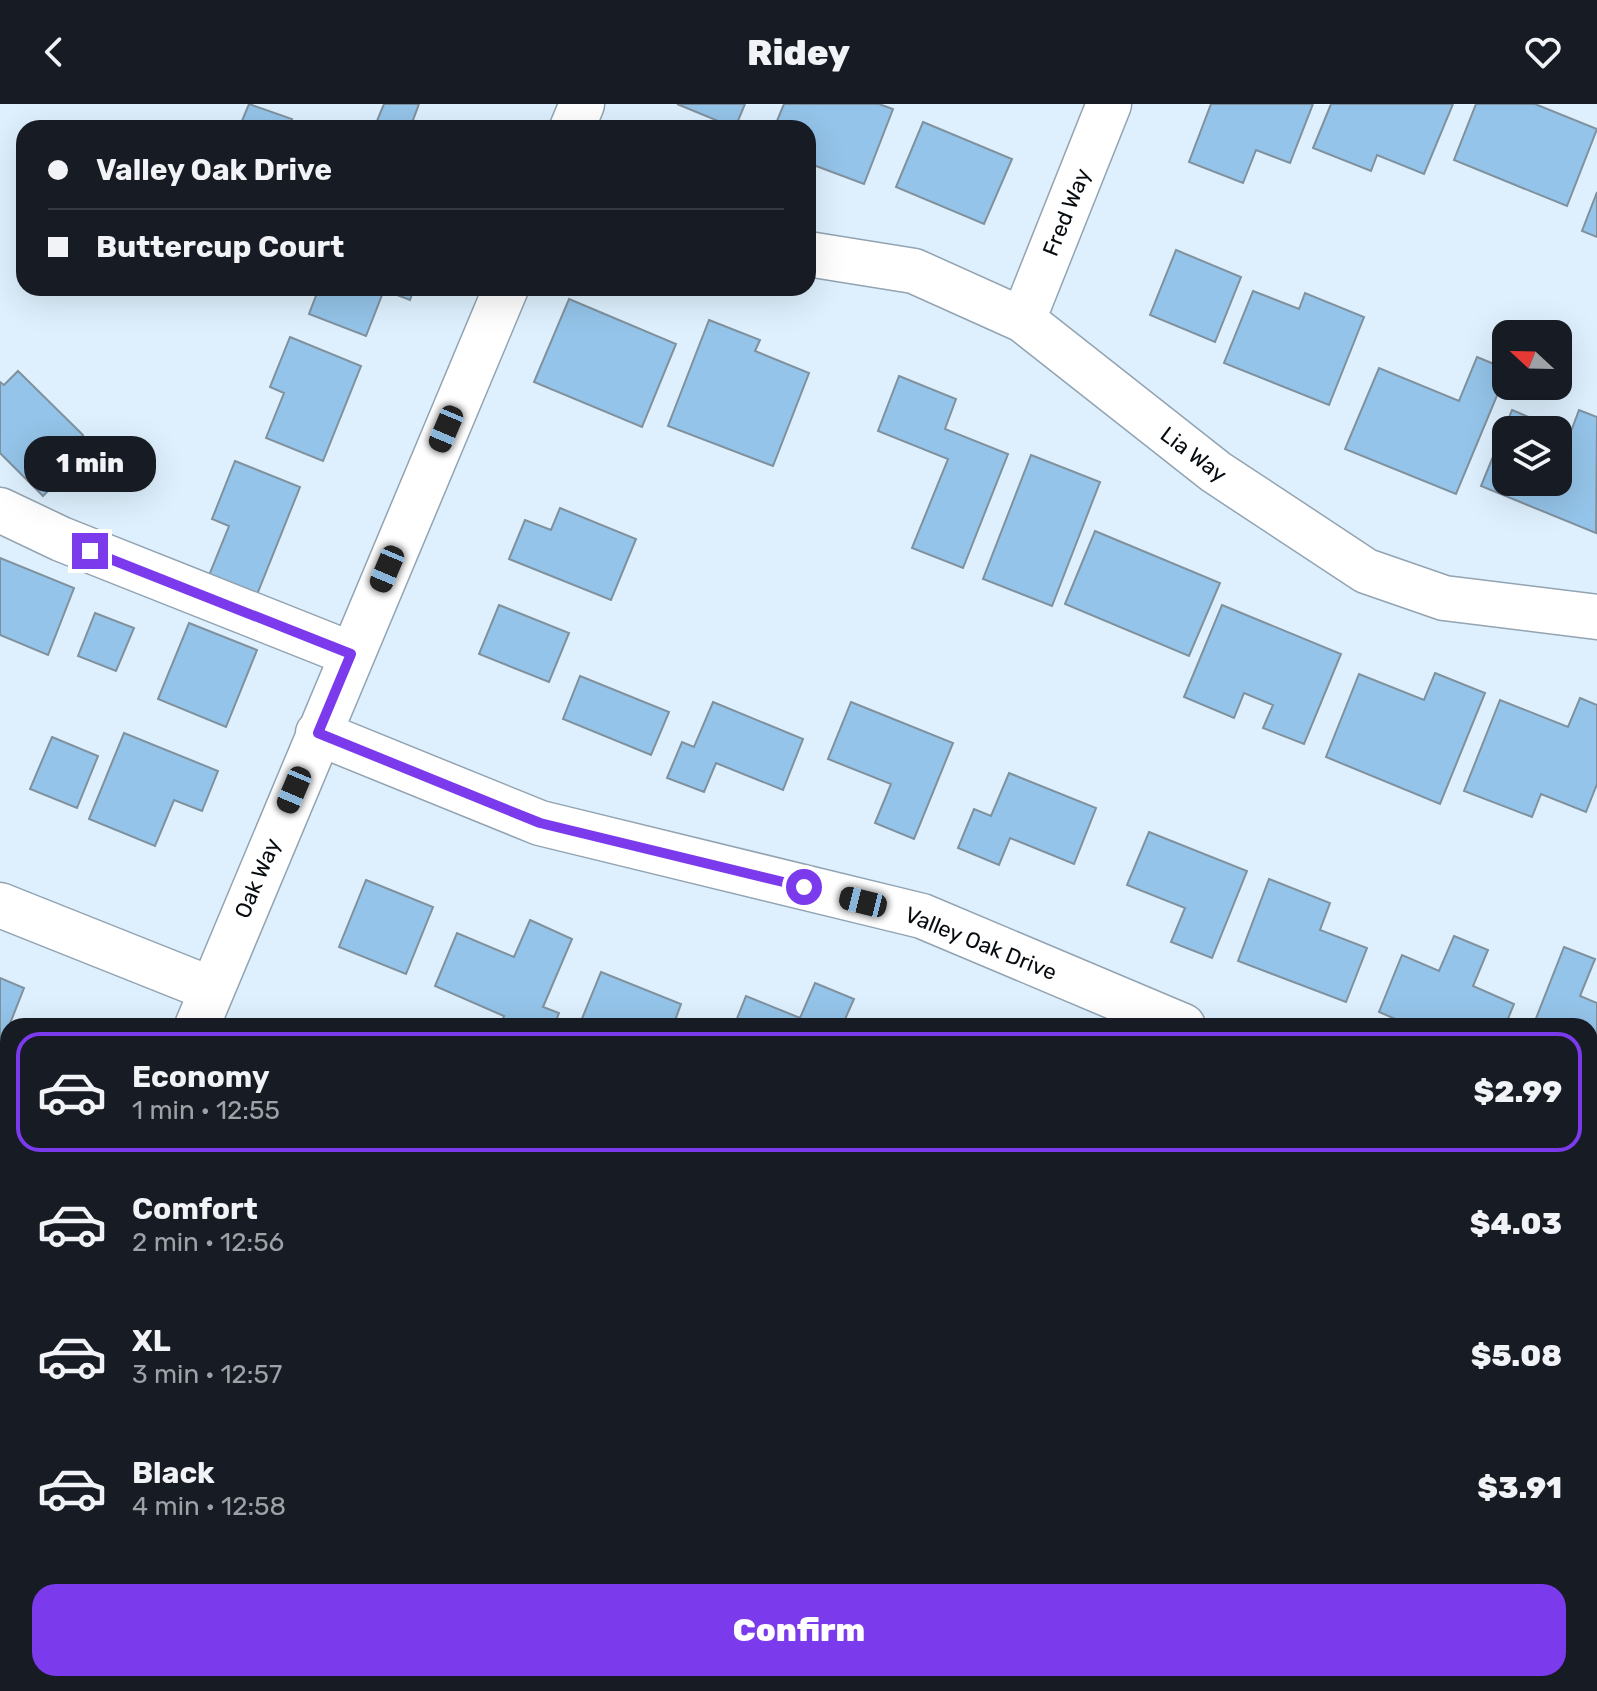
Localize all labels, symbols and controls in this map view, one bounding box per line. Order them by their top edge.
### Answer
icon: back [32,30,76,74]
icon: heart [1521,30,1565,74]
text: Ridey [747,31,850,74]
text: Valley Oak Drive [96,152,332,188]
street label: Fred Way [1037,164,1096,260]
text: Buttercup Court [96,229,344,265]
north arrow [1492,320,1572,400]
map controls [1492,320,1572,496]
car [426,402,466,456]
button: layers [1492,416,1572,496]
street label: Lia Way [1155,421,1232,488]
callout: 1 min [24,435,156,491]
text: 1 min [56,448,124,479]
route end [72,533,108,569]
car [367,542,407,596]
car [274,763,314,817]
street label: Oak Way [229,834,286,922]
route start [786,869,822,905]
car [837,885,889,919]
street label: Valley Oak Drive [901,901,1061,986]
icon: car [36,1056,108,1128]
text: Economy [132,1059,270,1095]
text: $2.99 [1474,1074,1562,1110]
text: 1 min · 12:55 [132,1095,280,1126]
icon: car [36,1188,108,1260]
text: Comfort [132,1191,258,1227]
text: $4.03 [1470,1206,1562,1242]
text: 2 min · 12:56 [132,1227,284,1258]
icon: car [36,1320,108,1392]
text: XL [132,1323,171,1359]
text: $5.08 [1471,1338,1562,1374]
text: 3 min · 12:57 [132,1359,282,1390]
icon: car [36,1452,108,1524]
text: Black [132,1455,215,1491]
text: $3.91 [1477,1470,1562,1506]
text: 4 min · 12:58 [132,1491,286,1522]
button: Confirm [32,1584,1566,1676]

